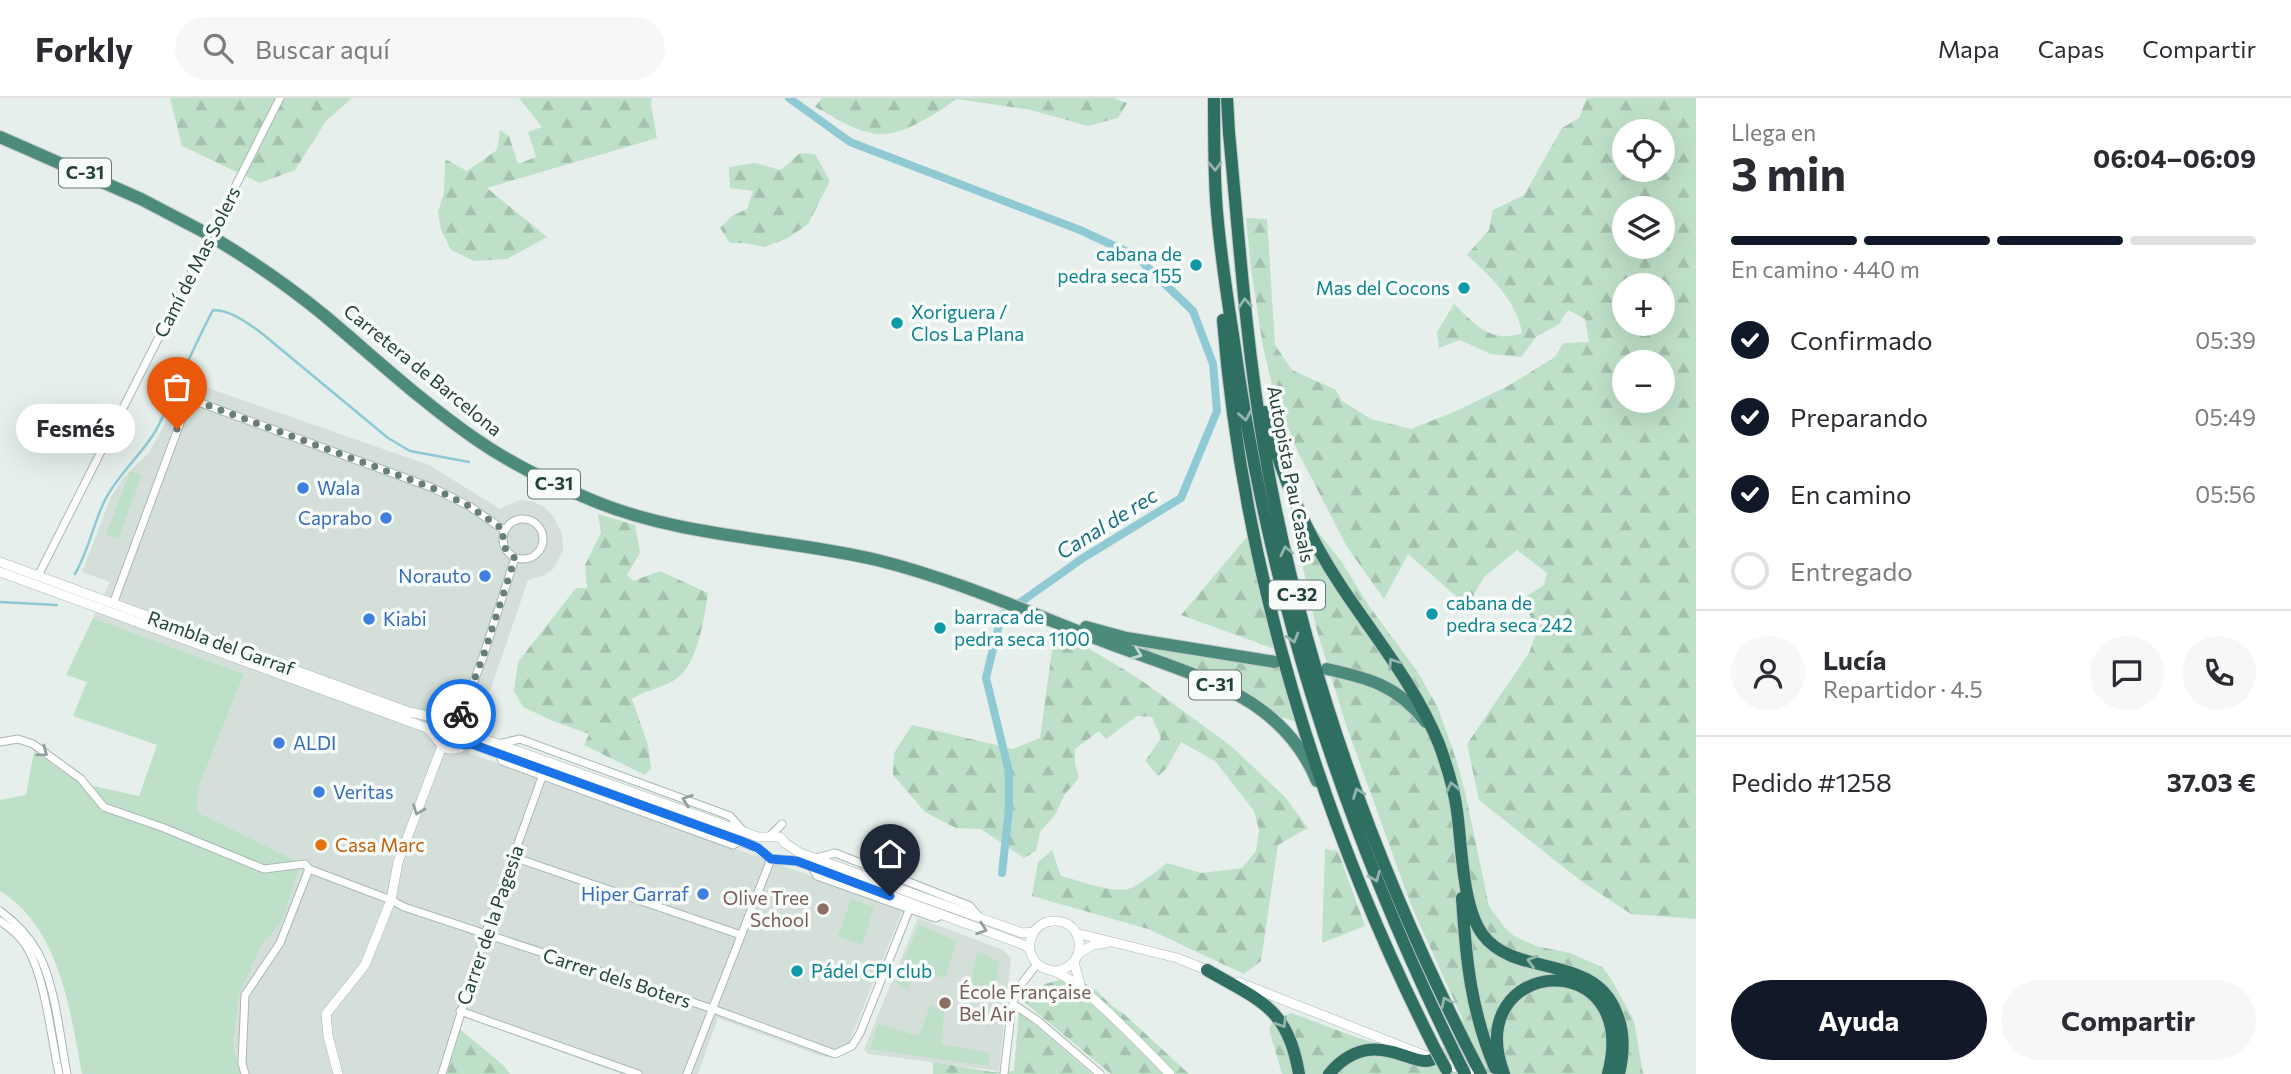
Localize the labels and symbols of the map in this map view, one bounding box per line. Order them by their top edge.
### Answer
road number: C-31 [59,158,111,188]
one-way arrow [1208,161,1223,172]
street label: Camí de Mas Solers [149,183,245,341]
place label: cabana de pedra seca 155 [1057,242,1182,287]
marker: cabana de pedra seca 155 [1188,257,1204,273]
place label: Mas del Cocons [1316,276,1450,299]
marker: Mas del Cocons [1456,280,1472,296]
one-way arrow [1238,297,1253,308]
street label: Carretera de Barcelona [340,299,507,440]
place label: Xoriguera / Clos La Plana [911,300,1024,345]
marker: Xoriguera / Clos La Plana [889,315,905,331]
pin [147,357,207,429]
street label: Autopista Pau Casals [1263,383,1320,564]
callout: Fesmés [16,404,135,454]
one-way arrow [1237,410,1252,422]
road number: C-31 [528,470,580,498]
place label: Wala [317,476,360,499]
marker: Wala [295,480,311,496]
water label: Canal de rec [1051,481,1162,564]
place label: Caprabo [298,506,372,529]
marker: Caprabo [378,510,394,526]
one-way arrow [1280,546,1294,558]
place label: Norauto [398,564,471,587]
marker: Norauto [477,568,493,584]
road number: C-32 [1269,580,1325,610]
place label: cabana de pedra seca 242 [1446,591,1573,636]
street label: Rambla del Garraf [145,605,298,680]
place label: barraca de pedra seca 1100 [954,605,1090,650]
marker: cabana de pedra seca 242 [1424,606,1440,622]
place label: Kiabi [383,607,427,630]
marker: Kiabi [361,611,377,627]
marker: barraca de pedra seca 1100 [932,620,948,636]
one-way arrow [1285,632,1300,644]
one-way arrow [1131,646,1143,660]
one-way arrow [1388,658,1401,671]
road number: C-31 [1189,670,1241,700]
courier [426,679,496,749]
place label: ALDI [293,731,336,754]
marker: ALDI [271,735,287,751]
one-way arrow [35,743,48,756]
place label: Veritas [333,780,394,803]
one-way arrow [1446,781,1460,793]
marker: Veritas [311,784,327,800]
one-way arrow [1352,787,1366,799]
one-way arrow [681,794,693,808]
one-way arrow [413,804,427,816]
pin [860,824,920,896]
place label: Casa Marc [335,833,425,856]
marker: Casa Marc [313,837,329,853]
street label: Carrer de la Pagesia [451,842,528,1008]
one-way arrow [1366,870,1380,882]
place label: Hiper Garraf [581,882,689,905]
marker: Hiper Garraf [695,886,711,902]
place label: Olive Tree School [723,886,809,931]
marker: Olive Tree School [815,901,831,917]
one-way arrow [976,921,988,935]
street label: Carrer dels Boters [540,943,694,1012]
one-way arrow [1526,955,1538,969]
place label: Pádel CPI club [811,959,932,982]
marker: Pádel CPI club [789,963,805,979]
place label: École Française Bel Air [959,980,1091,1025]
marker: École Française Bel Air [937,995,953,1011]
one-way arrow [1440,997,1454,1009]
one-way arrow [1273,1015,1286,1028]

